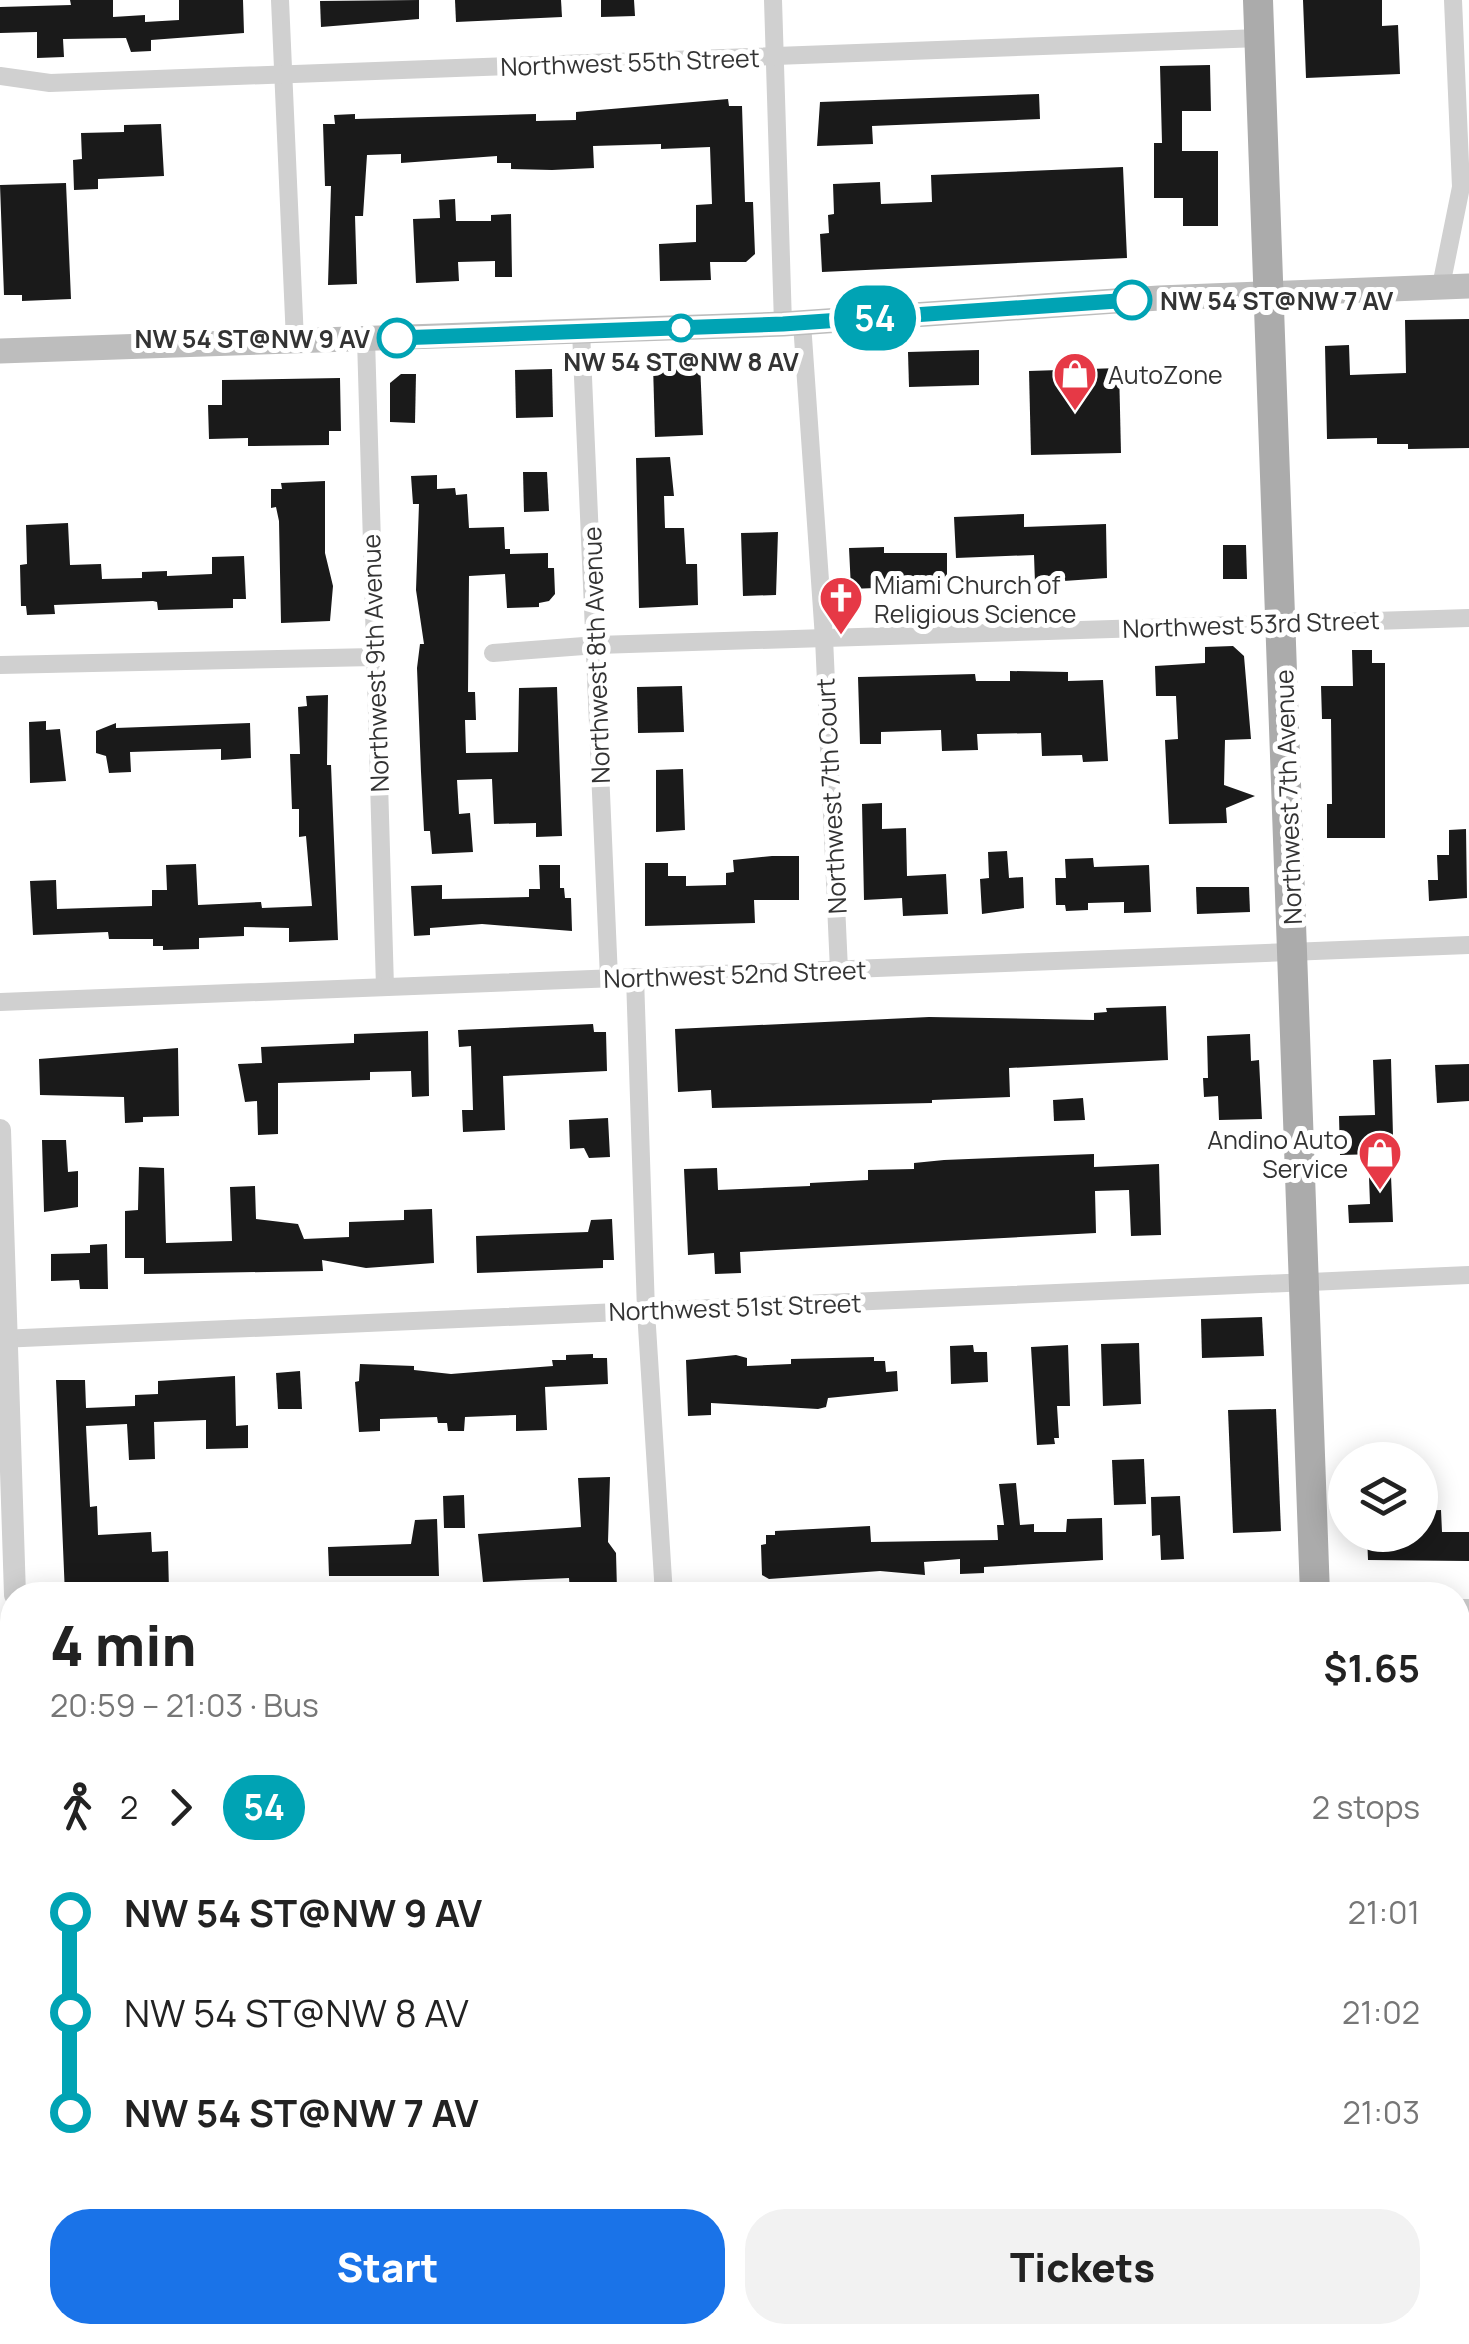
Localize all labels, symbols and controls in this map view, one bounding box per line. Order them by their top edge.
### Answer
street label: Northwest 55th Street [500,40,760,84]
marker: NW 54 ST@NW 7 AV [1113,281,1151,319]
place label: NW 54 ST@NW 7 AV [1160,283,1393,318]
line badge: 54 [830,286,920,350]
text: 54 [854,294,896,342]
marker: NW 54 ST@NW 8 AV [668,315,694,341]
marker: NW 54 ST@NW 9 AV [378,319,416,357]
place label: NW 54 ST@NW 9 AV [134,321,370,356]
place label: NW 54 ST@NW 8 AV [563,344,799,379]
shop icon: AutoZone [1052,351,1098,412]
place label: AutoZone [1108,357,1223,392]
street label: Northwest 8th Avenue [574,526,618,784]
street label: Northwest 9th Avenue [353,533,397,793]
place label: Miami Church of Religious Science [874,567,1076,631]
church icon: Miami Church of Religious Science [818,575,864,636]
street label: Northwest 53rd Street [1122,602,1380,646]
street label: Northwest 7th Avenue [1266,669,1310,925]
street label: Northwest 7th Court [807,677,855,915]
street label: Northwest 52nd Street [603,952,867,996]
place label: Andino Auto Service [1207,1122,1348,1186]
shop icon: Andino Auto Service [1357,1130,1403,1191]
street label: Northwest 51st Street [608,1285,862,1329]
map controls [1328,1442,1438,1552]
button: layers [1328,1442,1438,1552]
text: 4 min [50,1607,196,1683]
text: $1.65 [1324,1641,1420,1693]
text: 20:59 – 21:03 · Bus [50,1683,319,1727]
icon: walk [50,1780,105,1835]
icon: forward [153,1780,208,1835]
text: 54 [243,1783,285,1831]
text: 2 [120,1785,138,1829]
text: 2 stops [1312,1785,1420,1829]
text: NW 54 ST@NW 9 AV [124,1886,482,1938]
text: 21:01 [1348,1890,1420,1934]
text: NW 54 ST@NW 8 AV [124,1986,469,2038]
text: 21:02 [1342,1990,1420,2034]
text: NW 54 ST@NW 7 AV [124,2086,479,2138]
text: 21:03 [1342,2090,1420,2134]
button: Start [50,2209,725,2324]
button: Tickets [745,2209,1420,2324]

